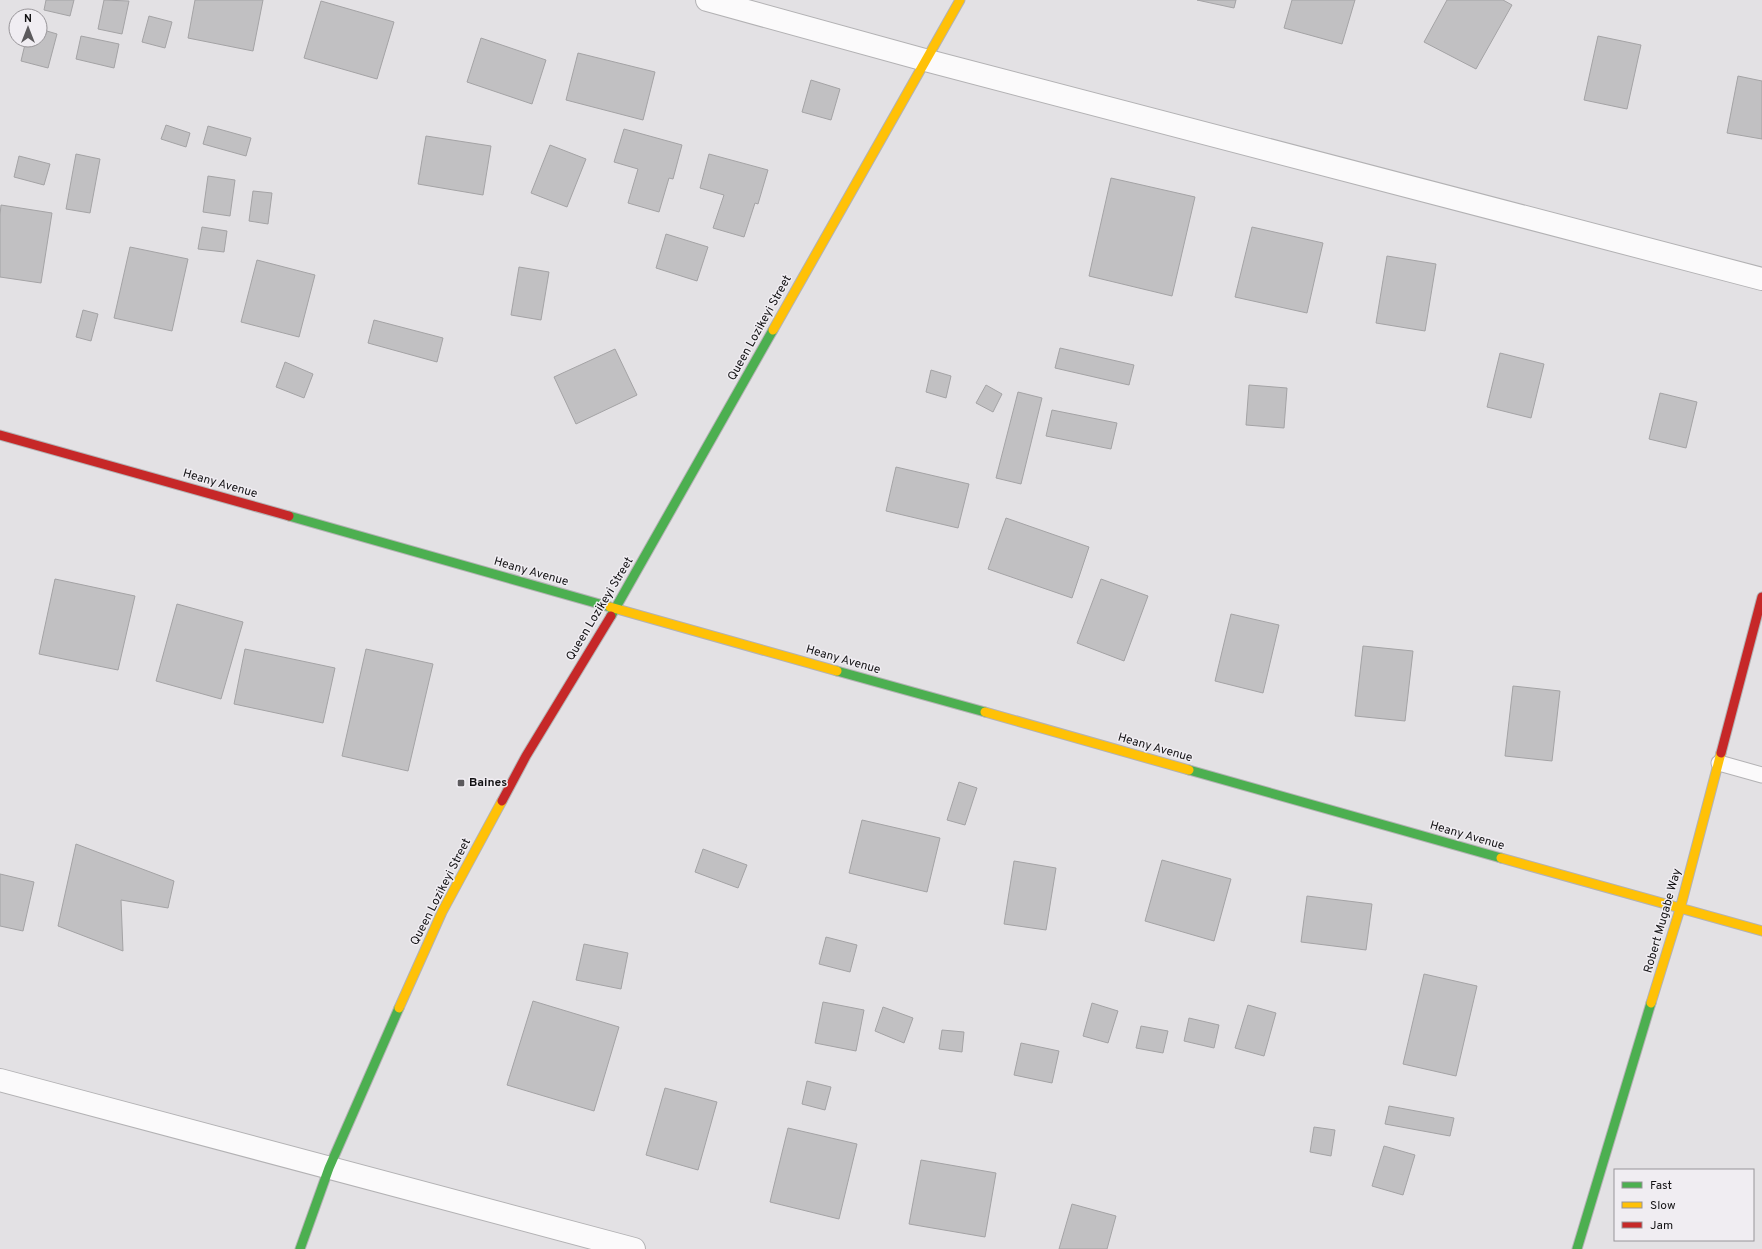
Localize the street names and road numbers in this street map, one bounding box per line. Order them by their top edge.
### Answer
street label: Queen Lozikeyi Street [724,272,796,384]
street label: Heany Avenue [181,466,259,502]
street label: Heany Avenue [492,554,570,590]
street label: Queen Lozikeyi Street [563,554,637,664]
street label: Heany Avenue [804,642,882,678]
street label: Heany Avenue [1116,730,1194,766]
street label: Heany Avenue [1428,818,1506,854]
street label: Queen Lozikeyi Street [407,836,475,948]
street label: Robert Mugabe Way [1640,867,1686,975]

